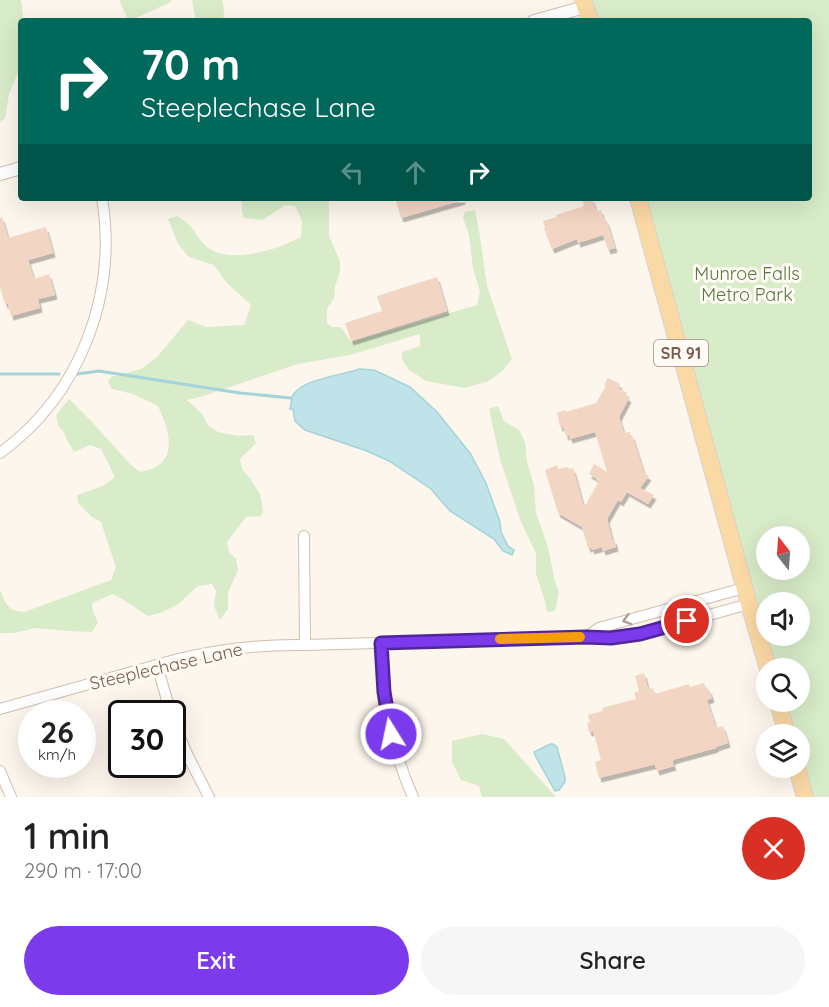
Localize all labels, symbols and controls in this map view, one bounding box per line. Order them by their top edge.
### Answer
text: 70 m [141,38,240,91]
icon: right [42,42,120,120]
text: Steeplechase Lane [141,90,376,124]
icon: left [336,156,369,189]
icon: ahead [399,156,432,189]
icon: right [462,156,495,189]
park label: Munroe Falls Metro Park [694,262,800,306]
road number: SR 91 [654,340,708,366]
north arrow [756,526,810,580]
map controls [756,526,810,778]
button: sound [756,592,810,646]
pin [661,595,712,646]
icon: arrive [670,604,703,637]
one-way arrow [622,613,633,625]
street label: Steeplechase Lane [87,637,245,695]
button: search [756,658,810,712]
speed limit sign: 30 [108,700,186,778]
position arrow [359,702,423,766]
text: 26 [40,713,74,751]
button: layers [756,724,810,778]
text: km/h [38,745,76,764]
text: 1 min [24,813,110,858]
button: close [742,817,805,880]
text: 290 m · 17:00 [24,858,142,883]
button: Exit [24,926,409,995]
button: Share [421,926,805,995]

